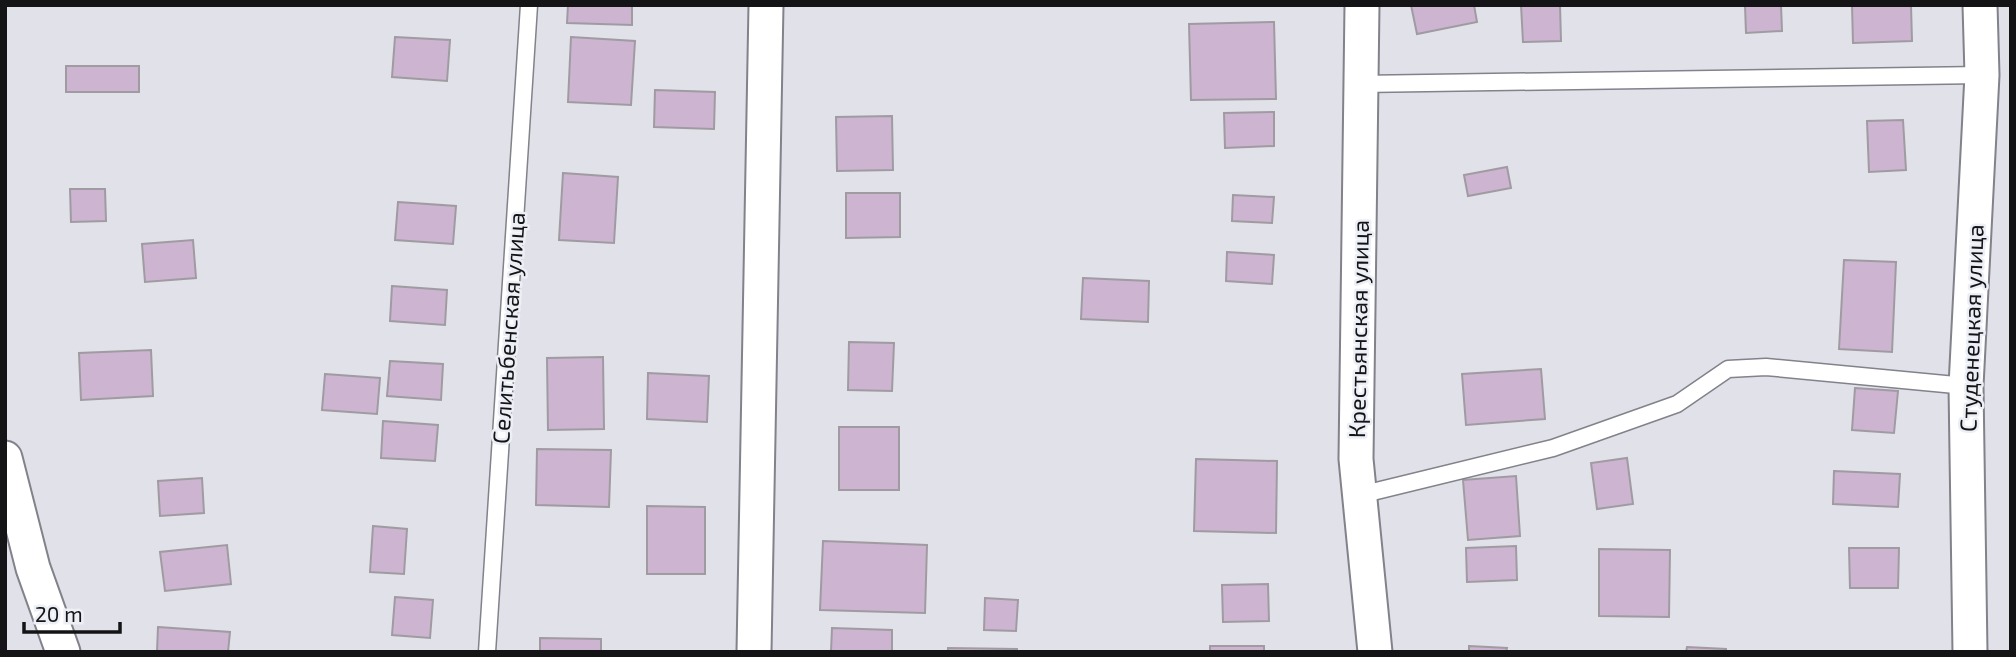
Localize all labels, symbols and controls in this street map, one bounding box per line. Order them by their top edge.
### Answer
street label: Селитьбенская улица [486,211,531,445]
street label: Крестьянская улица [1342,220,1375,438]
street label: Студенецкая улица [1953,224,1990,432]
scale bar [24,590,121,634]
text: 20 m [35,601,83,626]

